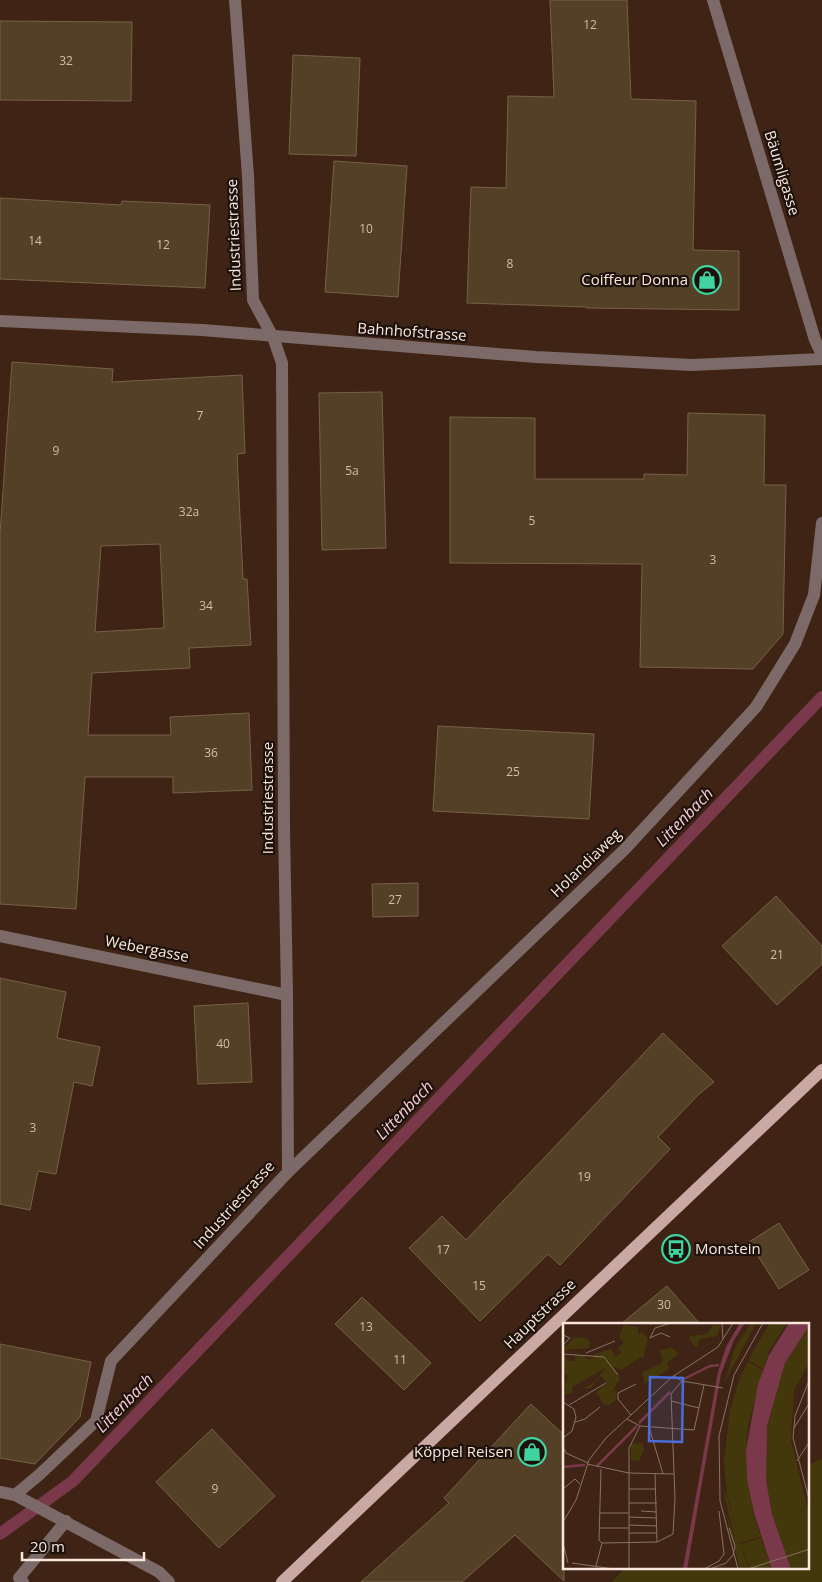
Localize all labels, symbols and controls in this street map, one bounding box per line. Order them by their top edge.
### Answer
house number: 12 [583,16,597,33]
house number: 32 [59,52,73,69]
street label: Bäumligasse [761,128,805,218]
street label: Industriestrasse [221,179,245,291]
house number: 10 [359,220,373,237]
house number: 14 [28,232,42,249]
house number: 12 [156,236,170,253]
house number: 8 [507,255,514,272]
shop icon: Coiffeur Donna [692,265,722,295]
place label: Coiffeur Donna [581,269,688,289]
street label: Bahnhofstrasse [357,317,467,345]
house number: 7 [197,407,204,424]
house number: 9 [53,442,60,459]
house number: 5a [345,462,359,479]
house number: 32a [179,503,199,520]
house number: 5 [529,512,536,529]
house number: 3 [710,551,717,568]
house number: 34 [199,597,213,614]
street label: Industriestrasse [257,742,277,854]
house number: 36 [204,744,218,761]
house number: 25 [506,763,520,780]
water label: Littenbach [650,783,718,851]
street label: Holandiaweg [546,824,625,901]
house number: 27 [388,891,402,908]
street label: Webergasse [103,930,191,966]
house number: 21 [770,946,784,963]
house number: 40 [216,1035,230,1052]
water label: Littenbach [370,1076,438,1144]
house number: 3 [30,1119,37,1136]
street label: Industriestrasse [188,1156,278,1253]
house number: 19 [577,1168,591,1185]
bus stop icon: Monstein [661,1234,691,1264]
place label: Monstein [695,1238,761,1258]
house number: 17 [436,1241,450,1258]
street label: Hauptstrasse [499,1274,580,1353]
house number: 15 [472,1277,486,1294]
house number: 30 [657,1296,671,1313]
house number: 13 [359,1318,373,1335]
inset map [563,1323,810,1570]
house number: 11 [393,1351,407,1368]
water label: Littenbach [90,1369,158,1437]
shop icon: Köppel Reisen [517,1437,547,1467]
place label: Köppel Reisen [414,1441,513,1461]
house number: 9 [212,1480,219,1497]
scale bar [22,1530,145,1562]
text: 20 m [30,1536,65,1556]

